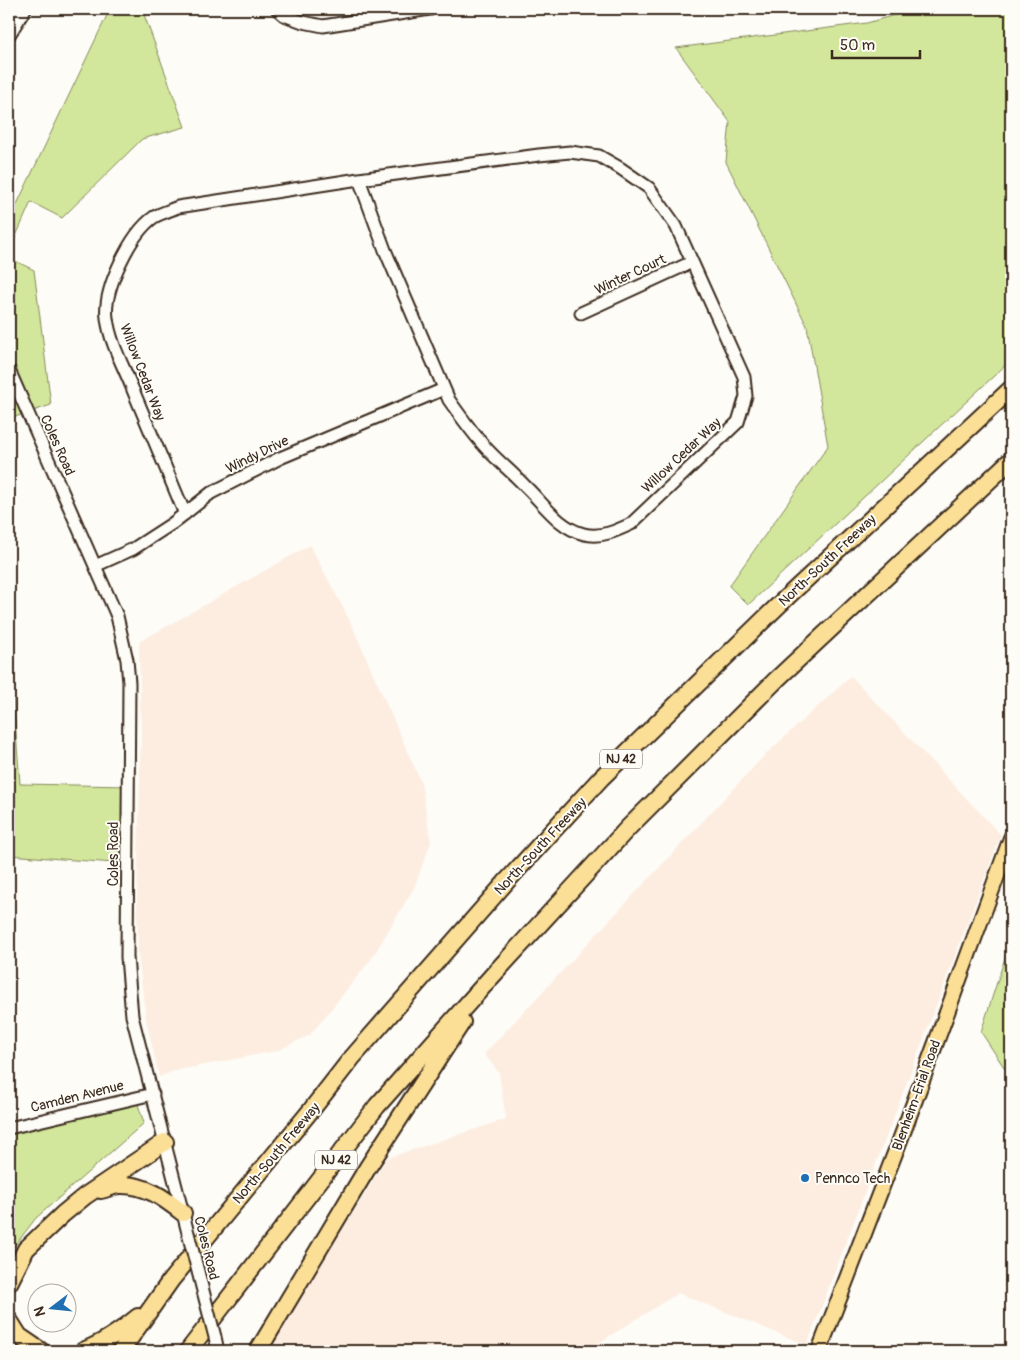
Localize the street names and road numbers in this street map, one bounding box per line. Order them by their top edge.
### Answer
street label: Winter Court [592,250,669,298]
street label: Willow Cedar Way [116,321,169,423]
street label: Coles Road [37,412,79,478]
street label: Willow Cedar Way [638,414,725,496]
street label: Windy Drive [223,432,292,477]
street label: North-South Freeway [775,511,880,610]
road number: NJ 42 [600,750,642,769]
street label: North-South Freeway [491,794,590,899]
street label: Coles Road [105,822,122,886]
street label: Blenheim-Erial Road [889,1037,944,1153]
street label: Camden Avenue [29,1077,125,1116]
street label: North-South Freeway [229,1099,324,1207]
road number: NJ 42 [315,1150,357,1170]
street label: Coles Road [190,1215,223,1282]

